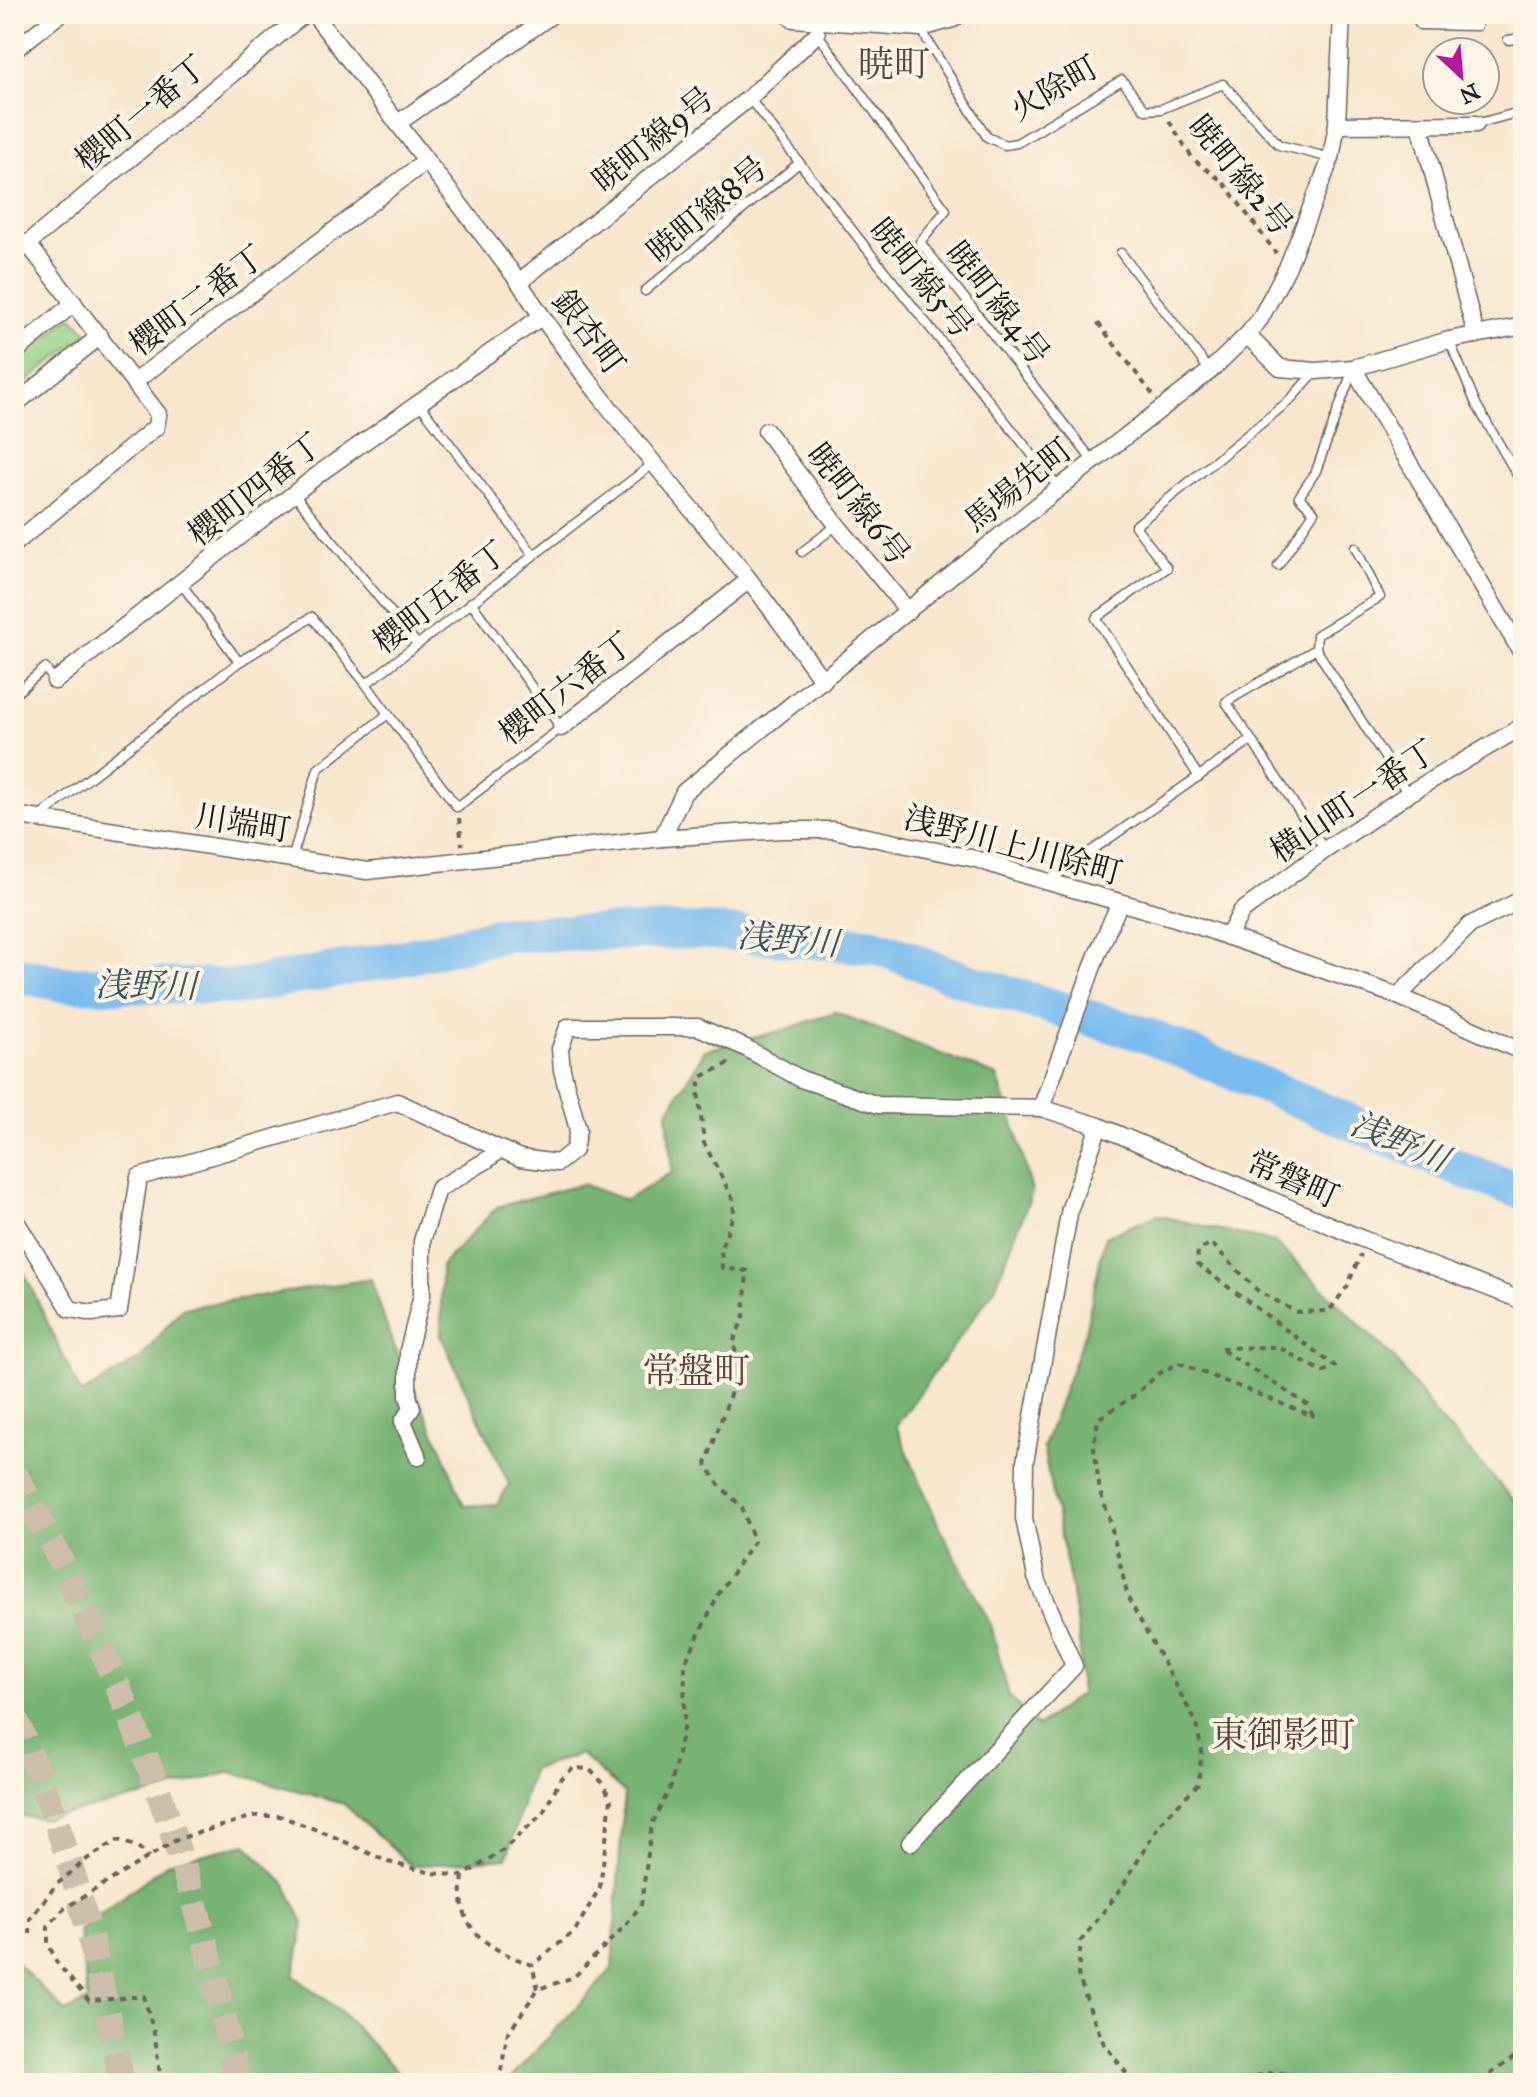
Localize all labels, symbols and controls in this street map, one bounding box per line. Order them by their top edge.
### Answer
north arrow [1421,36,1501,116]
district label: 暁町 [858,42,930,86]
street label: 櫻町一番丁 [67,47,215,180]
street label: 火除町 [1003,48,1106,129]
text: N [1455,77,1484,110]
street label: 暁町線9号 [585,79,722,200]
street label: 暁町線2号 [1180,107,1301,243]
street label: 暁町線8号 [639,148,775,271]
street label: 暁町線5号 [861,211,982,346]
street label: 暁町線4号 [937,234,1058,373]
street label: 櫻町二番丁 [122,237,273,364]
street label: 銀杏町 [544,282,633,382]
street label: 櫻町四番丁 [180,425,330,554]
street label: 馬場先町 [956,430,1080,541]
street label: 暁町線6号 [799,435,918,573]
street label: 櫻町五番丁 [365,533,515,662]
street label: 櫻町六番丁 [491,624,641,753]
street label: 横山町一番丁 [1263,732,1444,871]
street label: 川端町 [192,797,293,850]
street label: 浅野川上川除町 [900,798,1126,893]
water label: 浅野川 [735,915,845,965]
water label: 浅野川 [95,964,201,1007]
water label: 浅野川 [1345,1103,1458,1182]
street label: 常磐町 [1241,1142,1345,1217]
district label: 常盤町 [642,1349,750,1393]
district label: 東御影町 [1211,1713,1355,1757]

